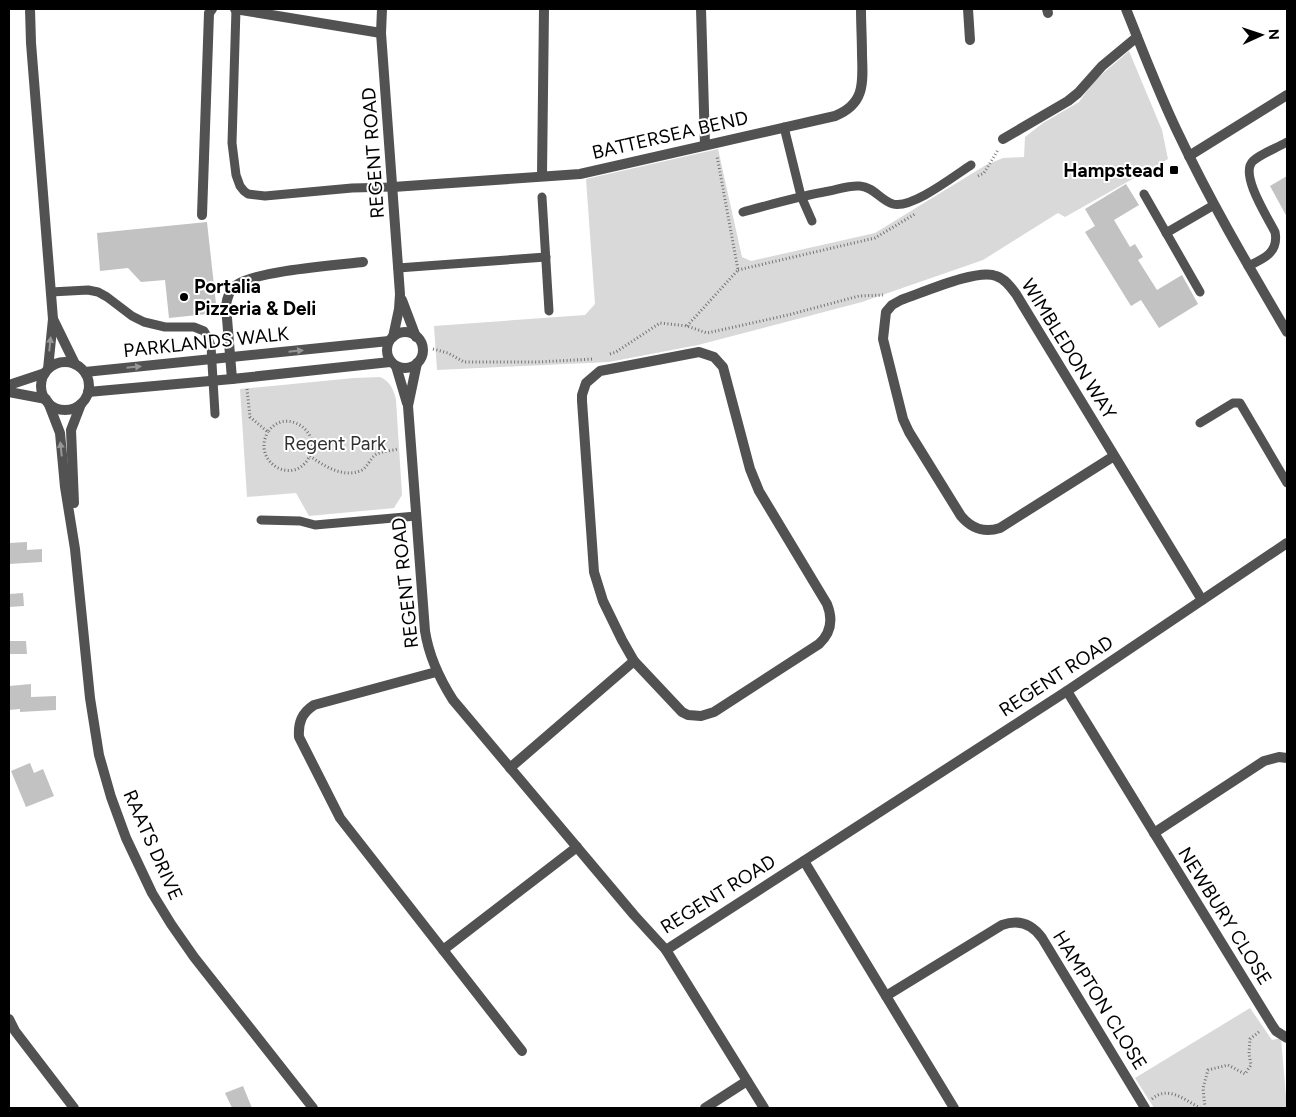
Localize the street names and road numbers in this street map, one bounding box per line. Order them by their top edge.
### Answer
street label: REGENT ROAD [357,87,389,219]
street label: BATTERSEA BEND [590,106,750,164]
street label: WIMBLEDON WAY [1017,275,1122,424]
street label: PARKLANDS WALK [122,322,290,362]
street label: REGENT ROAD [387,517,423,649]
street label: REGENT ROAD [995,631,1117,721]
street label: RAATS DRIVE [118,786,188,904]
street label: NEWBURY CLOSE [1173,843,1277,989]
street label: REGENT ROAD [656,849,780,939]
street label: HAMPTON CLOSE [1048,926,1152,1074]

